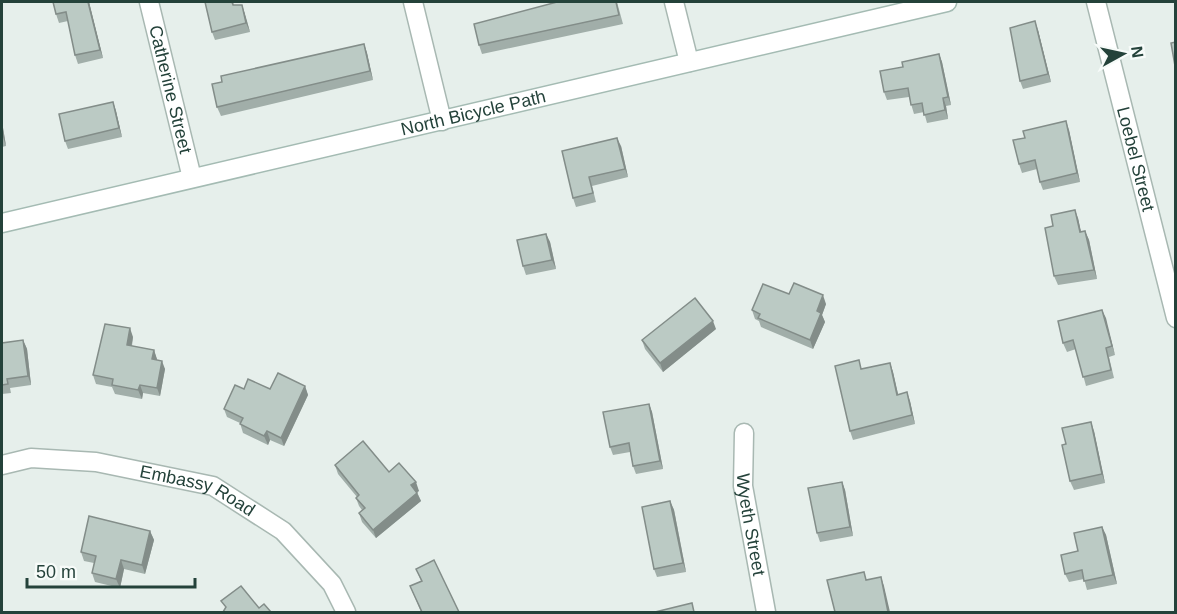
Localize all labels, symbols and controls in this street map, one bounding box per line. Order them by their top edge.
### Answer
street label: Catherine Street [145,23,196,156]
north arrow [1093,24,1153,84]
text: N [1128,45,1147,59]
street label: North Bicycle Path [399,86,548,139]
street label: Loebel Street [1113,105,1159,213]
street label: Embassy Road [138,461,259,520]
street label: Wyeth Street [733,473,769,577]
scale bar [27,551,195,589]
text: 50 m [36,562,76,582]

